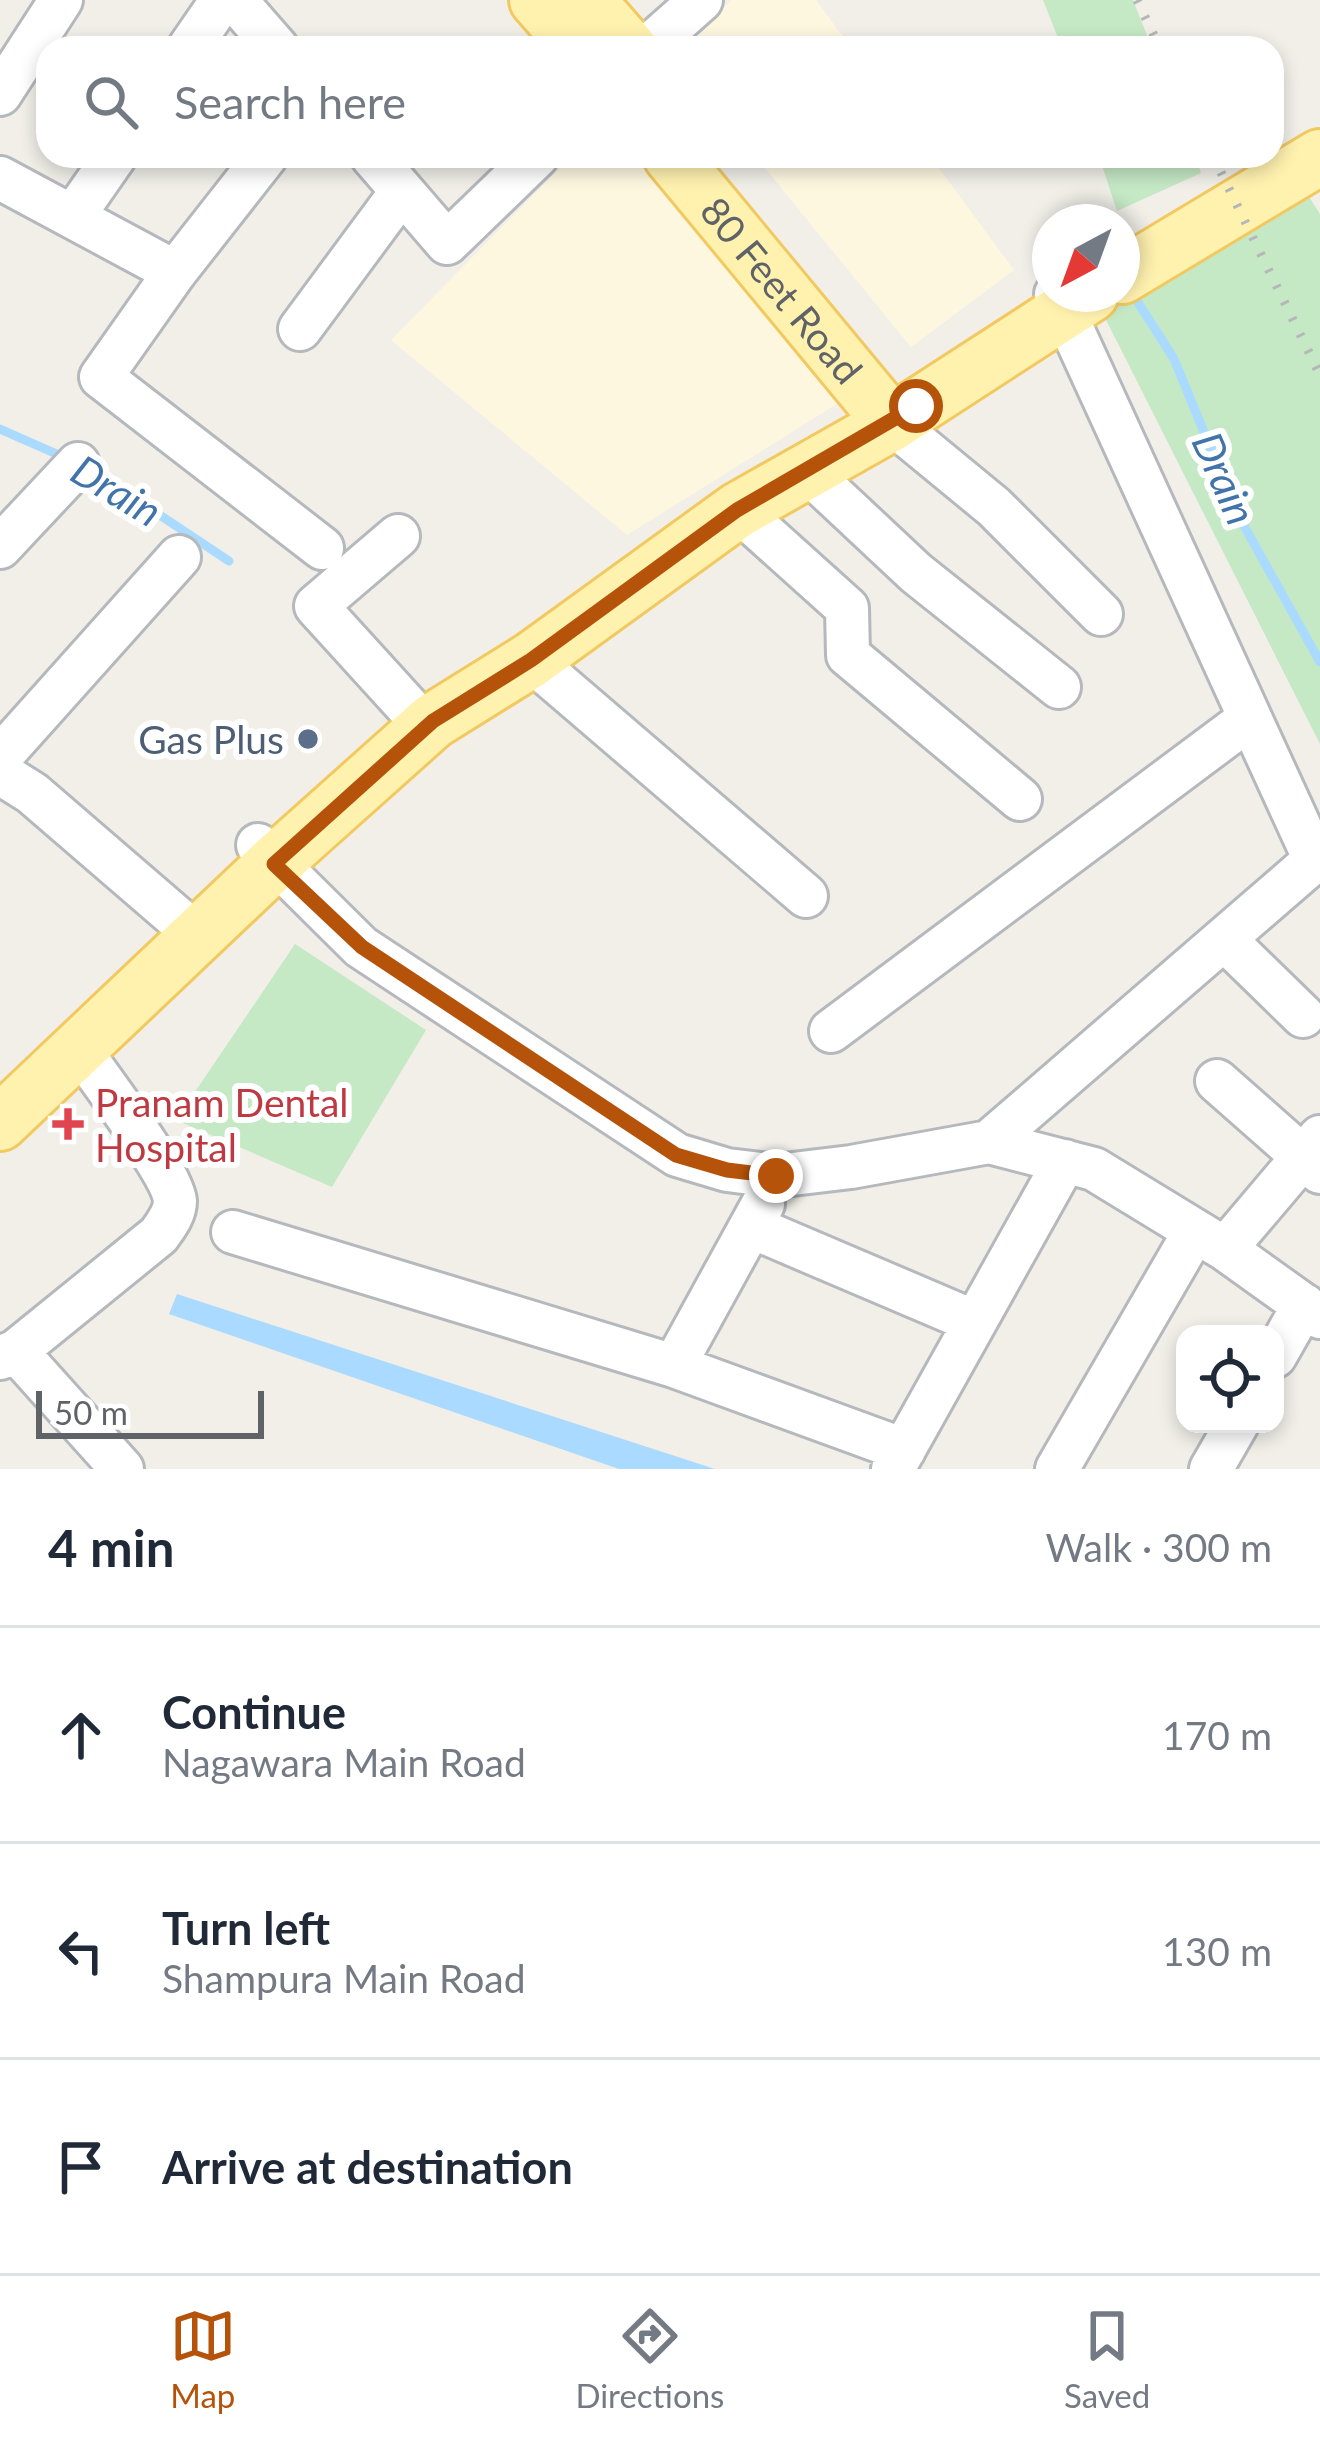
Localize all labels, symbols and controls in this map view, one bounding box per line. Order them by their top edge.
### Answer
search box [36,36,1284,168]
icon: search [78,69,144,135]
text: Search here [174,75,406,129]
street label: 80 Feet Road [692,188,872,392]
north arrow [1032,204,1140,312]
route start [889,379,943,433]
water label: Drain [1183,424,1267,532]
water label: Drain [63,444,171,536]
place label: Gas Plus [138,716,284,762]
marker: Gas Plus [295,726,321,752]
place label: Pranam Dental Hospital [95,1079,349,1170]
marker: Pranam Dental Hospital [52,1108,84,1140]
route end [749,1149,803,1203]
map controls [1176,1325,1284,1433]
button: locate [1176,1325,1284,1433]
scale bar [36,1385,264,1438]
text: 50 m [54,1392,128,1432]
text: 4 min [48,1517,174,1578]
text: Walk · 300 m [1045,1524,1272,1570]
text: Continue [162,1685,346,1739]
icon: ahead [48,1702,114,1768]
text: 170 m [1162,1712,1272,1758]
text: Nagawara Main Road [162,1739,526,1785]
text: Turn left [162,1901,330,1955]
icon: left [48,1918,114,1984]
text: 130 m [1162,1928,1272,1974]
text: Shampura Main Road [162,1955,526,2001]
icon: arrive [48,2134,114,2200]
text: Arrive at destination [162,2140,573,2194]
tab: Map [170,2303,236,2415]
tab: Directions [575,2303,724,2415]
tab: Saved [1064,2303,1150,2415]

